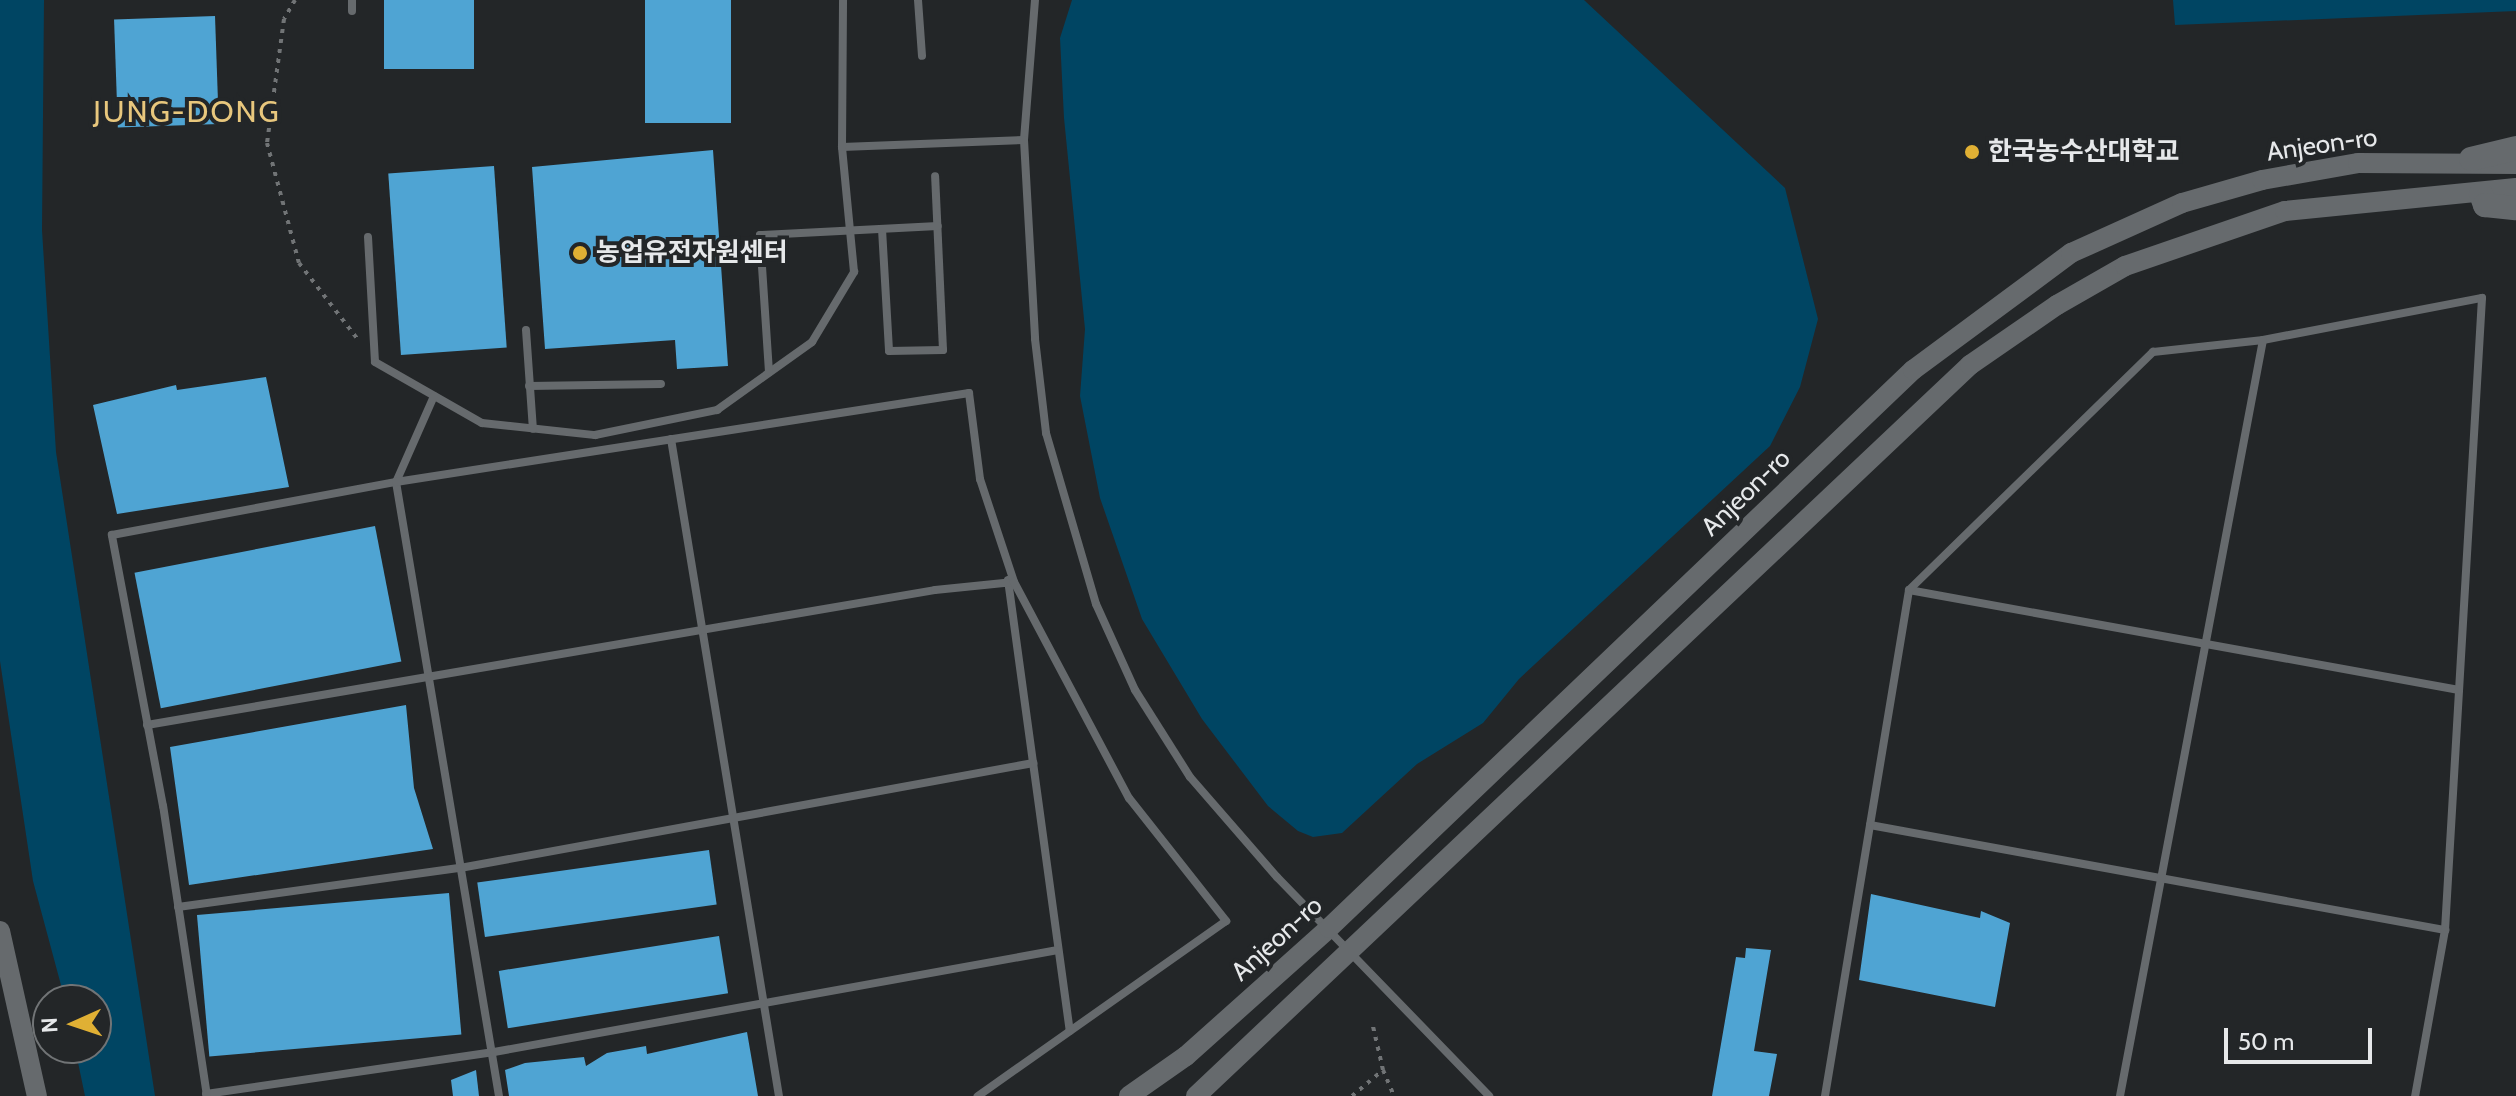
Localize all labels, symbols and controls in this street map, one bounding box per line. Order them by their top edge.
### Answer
district label: JUNG-DONG [93,94,281,130]
street label: Anjeon-ro [2265,122,2379,168]
place label: 한국농수산대학교 [1988,136,2179,168]
marker: 한국농수산대학교 [1963,143,1981,161]
place label: 농업유전자원센터 [596,237,787,269]
marker: 농업유전자원센터 [571,244,589,262]
street label: Anjeon-ro [1695,443,1797,543]
street label: Anjeon-ro [1225,890,1329,988]
north arrow [32,984,112,1064]
scale bar [2228,1012,2376,1062]
text: N [36,1017,63,1034]
text: 50 m [2238,1027,2294,1056]

